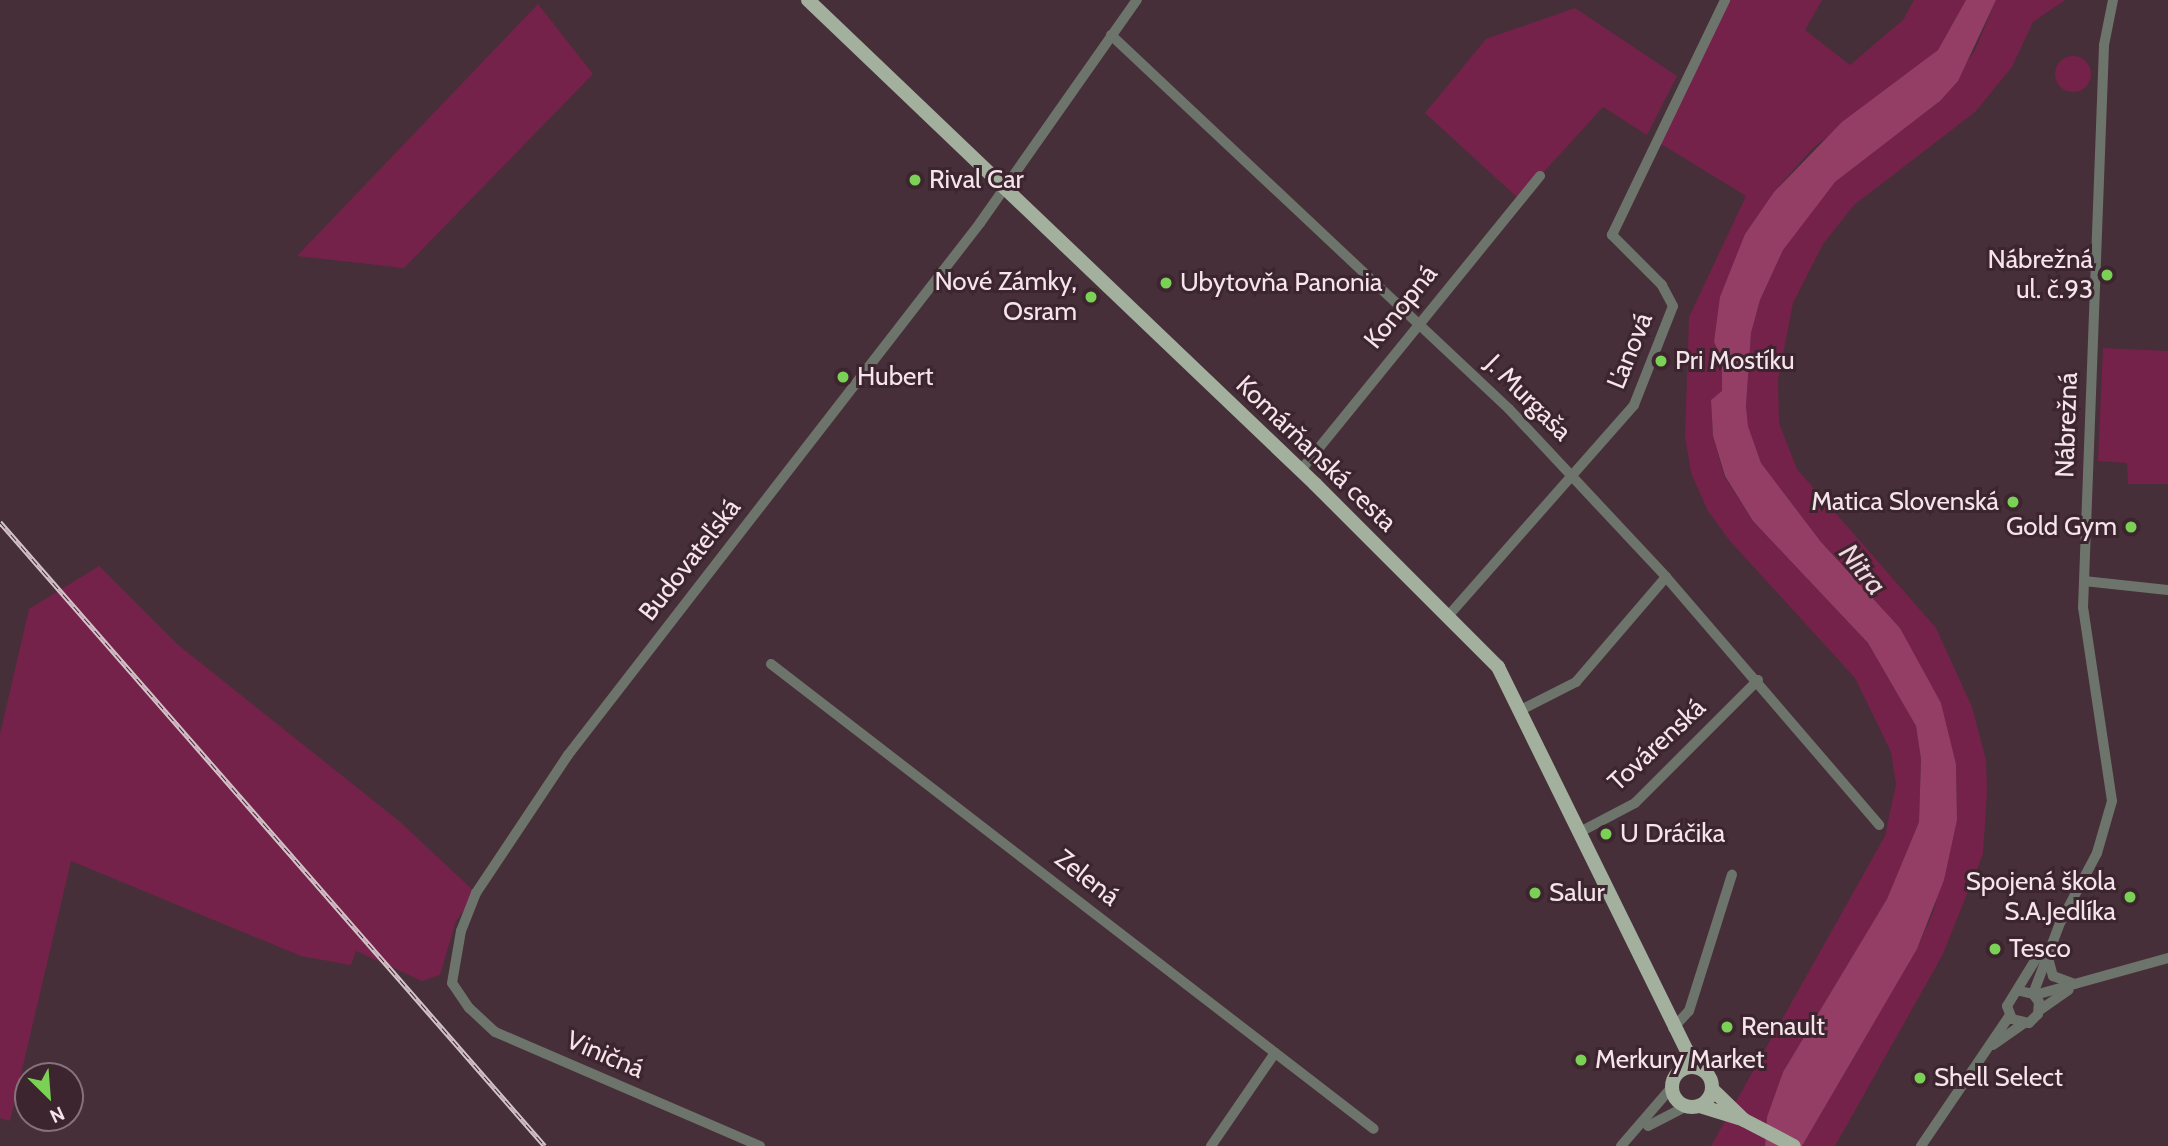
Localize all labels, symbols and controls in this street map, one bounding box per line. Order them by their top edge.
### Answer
place label: Rival Car [929,164,1024,196]
marker: Rival Car [907,172,923,188]
place label: Nábrežná ul. č.93 [1988,244,2093,306]
street label: Konopná [1358,259,1444,355]
place label: Nové Zámky, Osram [934,266,1077,328]
place label: Ubytovňa Panonia [1180,267,1383,299]
marker: Nábrežná ul. č.93 [2099,267,2115,283]
marker: Ubytovňa Panonia [1158,275,1174,291]
marker: Nové Zámky, Osram [1083,289,1099,305]
street label: Ľanová [1601,308,1659,394]
place label: Pri Mostíku [1675,345,1795,377]
street label: J. Murgaša [1478,348,1578,448]
marker: Pri Mostíku [1653,353,1669,369]
place label: Hubert [857,361,933,393]
marker: Hubert [835,369,851,385]
street label: Komárňanská cesta [1229,370,1403,538]
street label: Nábrežná [2050,372,2084,478]
place label: Matica Slovenská [1811,486,1999,518]
street label: Budovateľská [633,493,747,627]
marker: Matica Slovenská [2005,494,2021,510]
place label: Gold Gym [2006,511,2117,543]
marker: Gold Gym [2123,519,2139,535]
water label: Nitra [1832,537,1894,601]
street label: Továrenská [1602,692,1712,798]
place label: U Dráčika [1620,818,1725,850]
marker: U Dráčika [1598,826,1614,842]
street label: Zelená [1049,843,1125,913]
place label: Spojená škola S.A.Jedlíka [1966,866,2116,928]
place label: Salur [1549,877,1605,909]
marker: Salur [1527,885,1543,901]
marker: Spojená škola S.A.Jedlíka [2122,889,2138,905]
place label: Tesco [2009,933,2071,965]
marker: Tesco [1987,941,2003,957]
place label: Renault [1741,1011,1825,1043]
marker: Renault [1719,1019,1735,1035]
street label: Viničná [561,1025,649,1085]
place label: Merkury Market [1595,1044,1765,1076]
marker: Merkury Market [1573,1052,1589,1068]
north arrow [14,1062,84,1132]
place label: Shell Select [1934,1062,2063,1094]
marker: Shell Select [1912,1070,1928,1086]
text: N [46,1101,68,1128]

